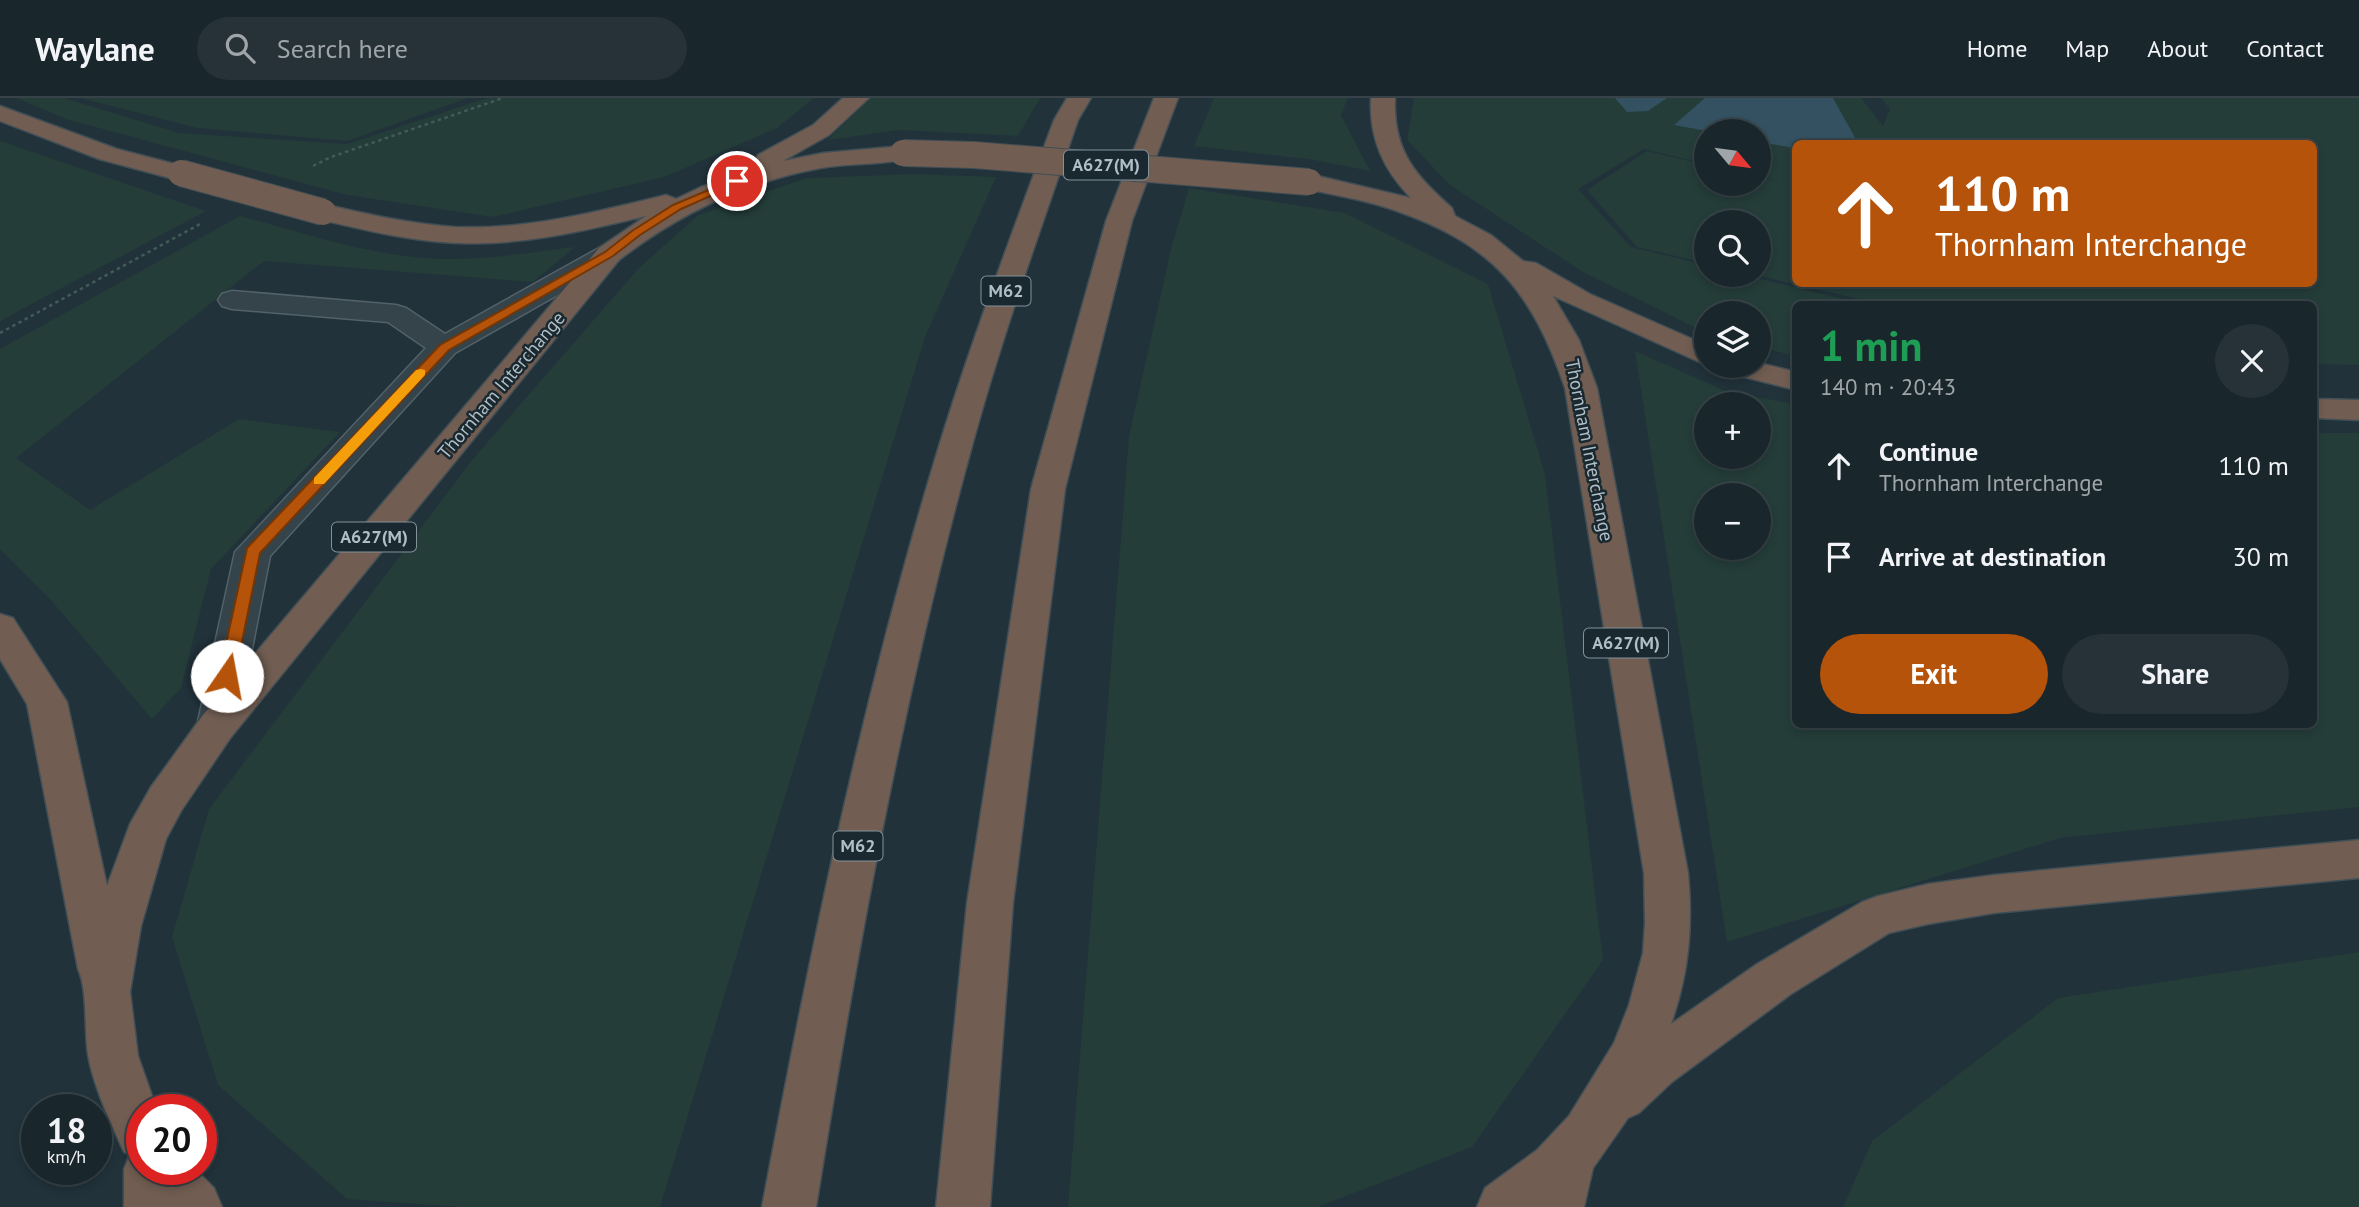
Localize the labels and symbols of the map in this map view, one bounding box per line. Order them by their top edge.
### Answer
north arrow [1694,119,1771,196]
road number: A627(M) [1064,150,1148,180]
pin [707,151,767,211]
road number: M62 [982,276,1030,306]
street label: Thornham Interchange [432,306,570,464]
street label: Thornham Interchange [1561,357,1619,543]
road number: A627(M) [332,522,416,552]
road number: A627(M) [1584,628,1668,658]
position arrow [190,639,264,713]
road number: M62 [834,832,882,860]
speed limit sign: 20 [126,1094,217,1185]

